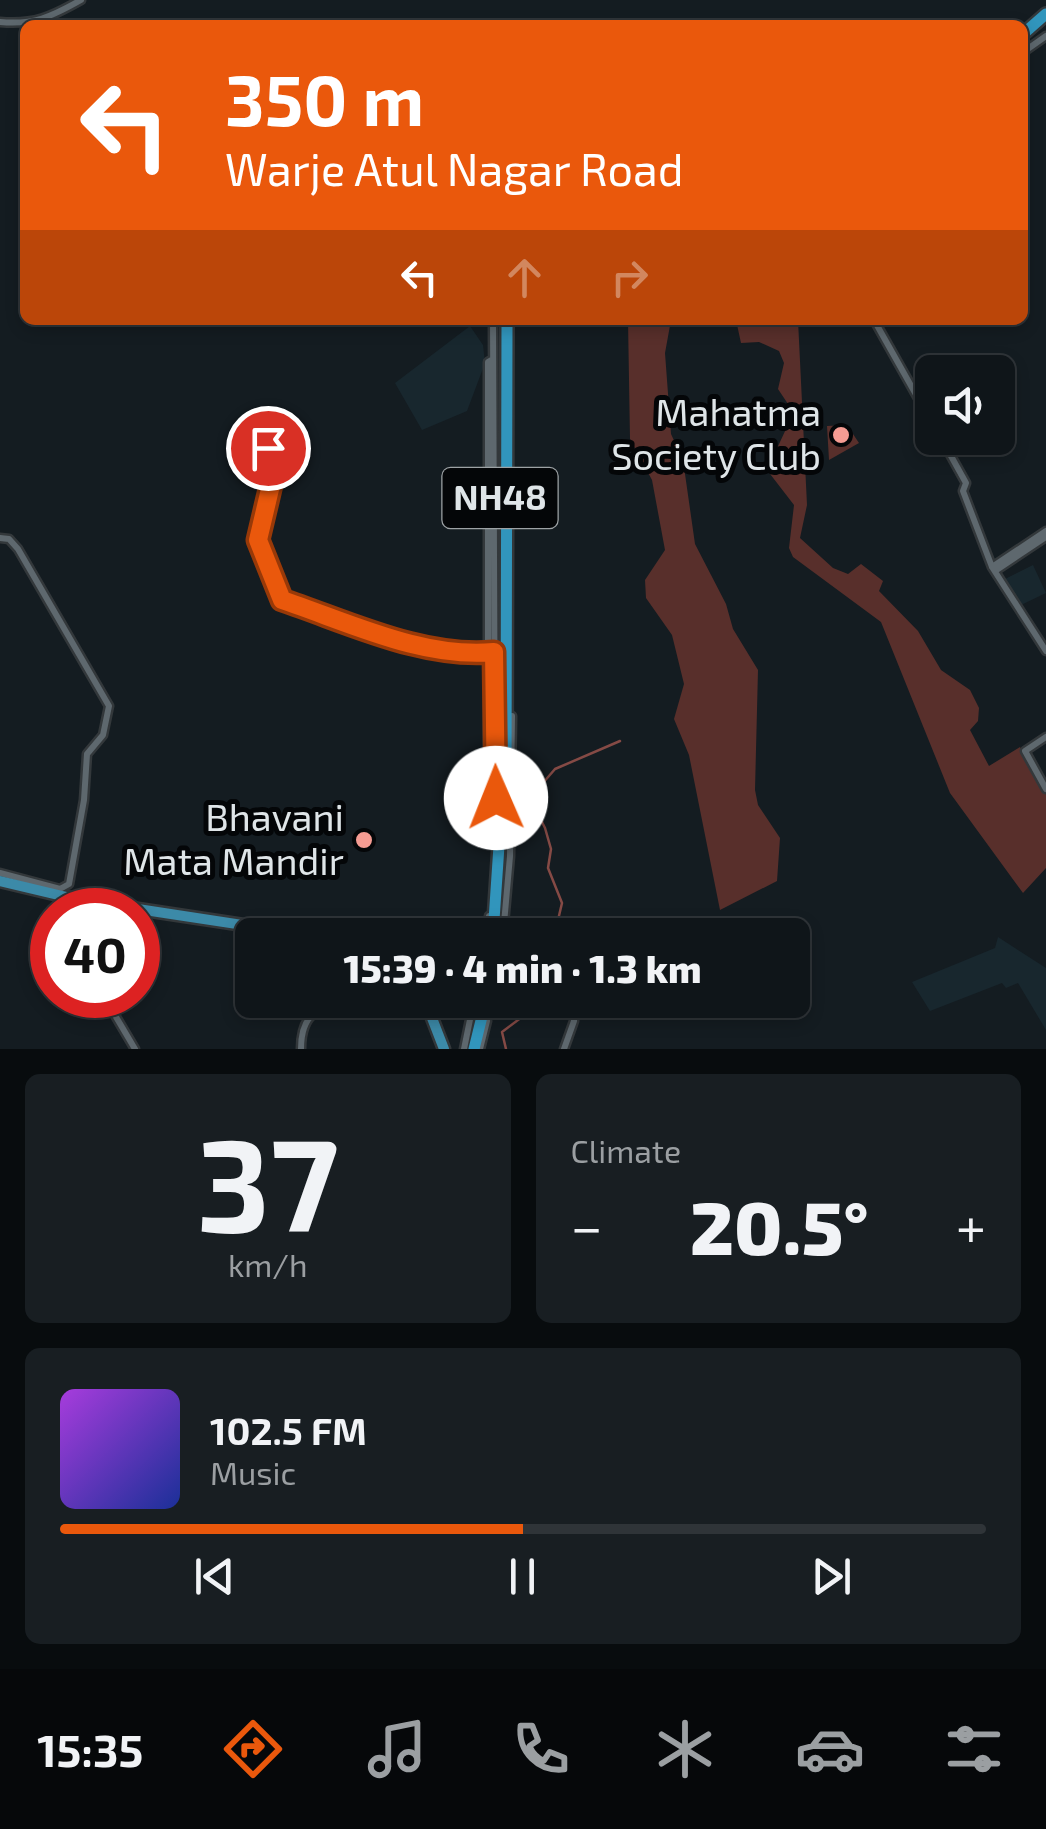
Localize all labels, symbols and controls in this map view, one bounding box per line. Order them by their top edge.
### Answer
text: 350 m [225,56,424,140]
icon: left [60,60,190,190]
text: Warje Atul Nagar Road [225,141,684,195]
icon: left [392,250,447,305]
icon: ahead [497,250,552,305]
icon: right [602,250,657,305]
map controls [915,355,1015,455]
button: sound [915,355,1015,455]
place label: Mahatma Society Club [611,388,821,478]
pin [226,406,311,491]
icon: arrive [241,421,296,476]
marker: Mahatma Society Club [830,424,852,446]
road number: NH48 [442,468,558,528]
position arrow [444,746,548,850]
place label: Bhavani Mata Mandir [123,793,344,883]
marker: Bhavani Mata Mandir [353,829,375,851]
speed limit sign: 40 [30,888,160,1018]
text: 15:39 · 4 min · 1.3 km [343,945,702,991]
text: 37 [197,1102,339,1258]
text: Climate [571,1131,681,1169]
text: 20.5° [690,1180,869,1270]
text: − [571,1192,603,1258]
text: + [956,1192,986,1258]
text: km/h [228,1245,307,1283]
text: 102.5 FM [210,1407,367,1453]
text: Music [210,1453,296,1491]
icon: previous [187,1549,242,1604]
icon: pause [495,1549,550,1604]
icon: next [804,1549,859,1604]
icon: directions [218,1714,288,1784]
icon: music [362,1714,432,1784]
icon: phone [506,1714,576,1784]
icon: climate [650,1714,720,1784]
icon: car [795,1714,865,1784]
icon: filters [939,1714,1009,1784]
text: 15:35 [37,1722,143,1776]

